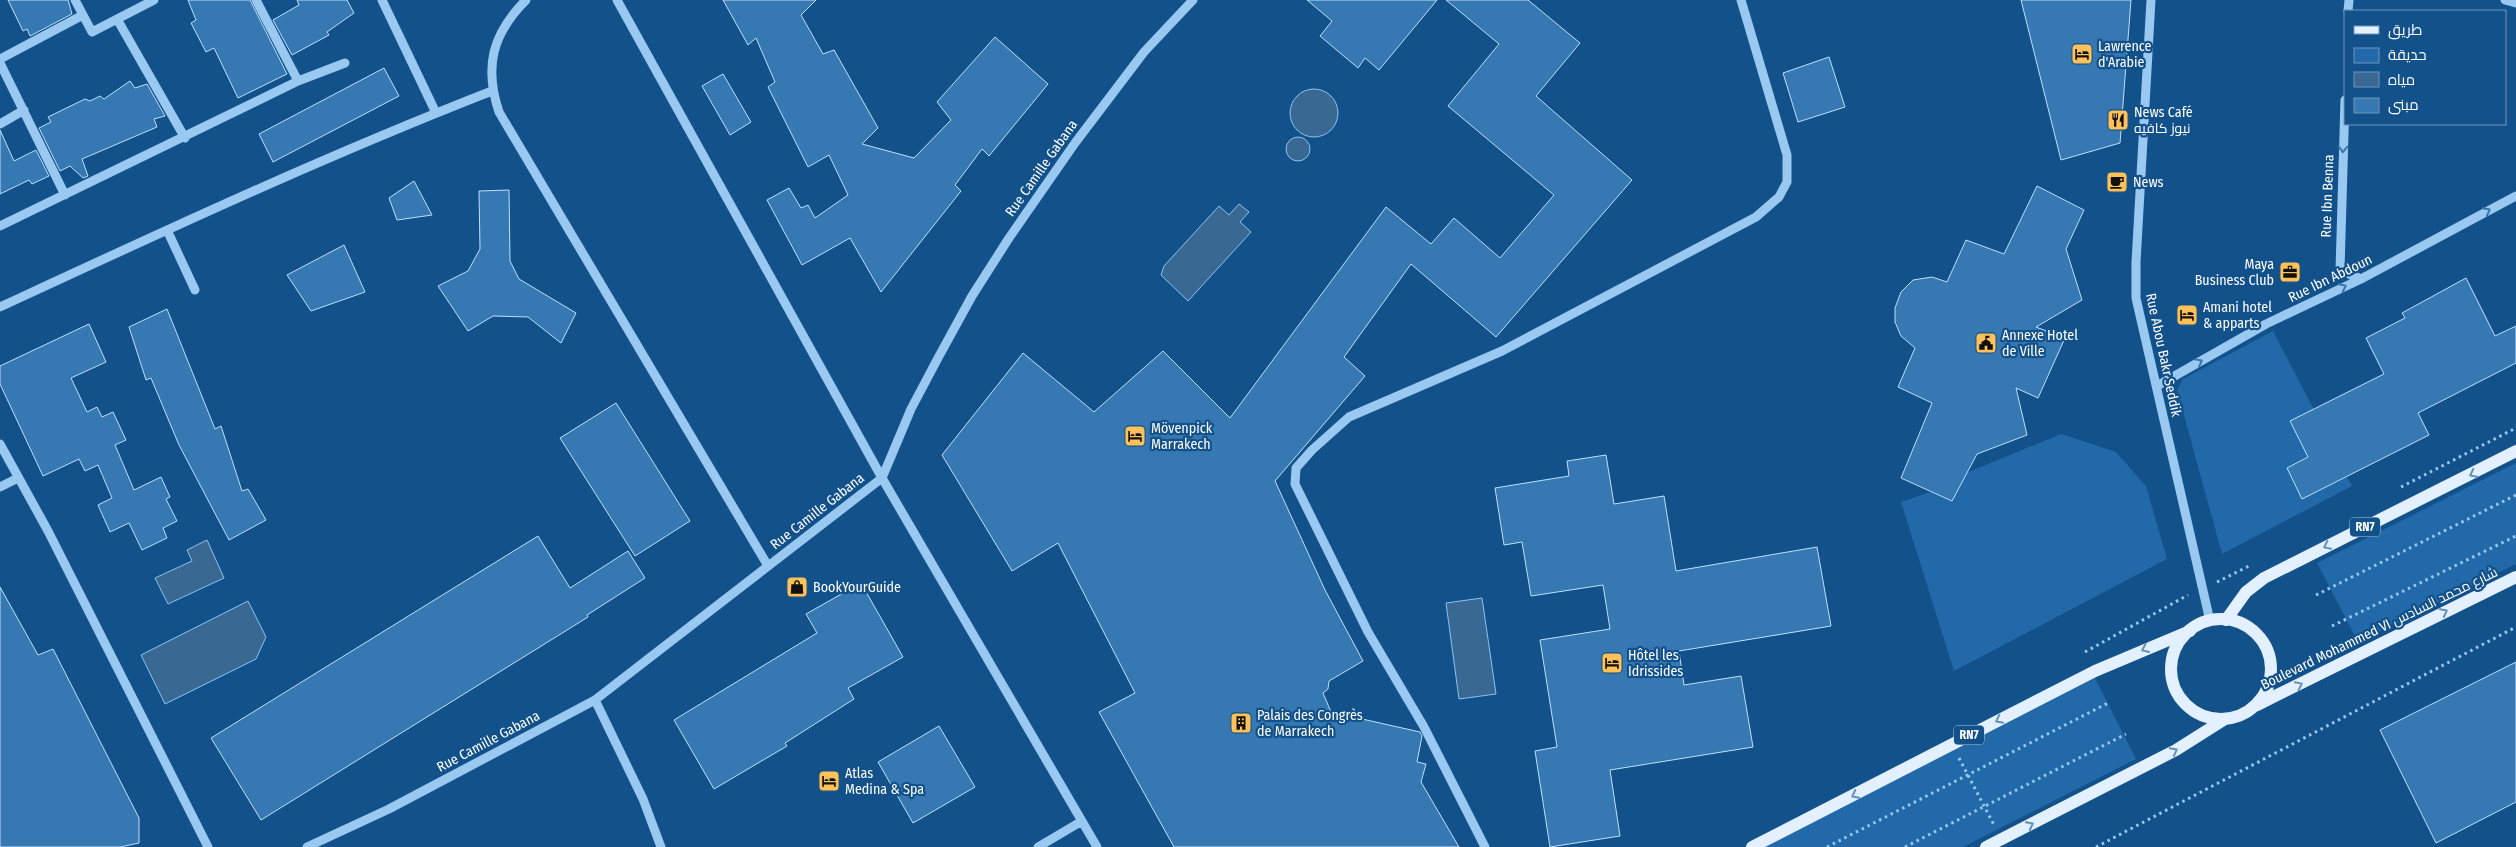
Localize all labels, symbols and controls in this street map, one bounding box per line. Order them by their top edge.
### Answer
legend [2344,10,2506,125]
text: طريق [2388,21,2422,40]
place label: Lawrence d'Arabie [2098,38,2152,71]
hotel icon: Lawrence d'Arabie [2070,42,2094,66]
text: حديقة [2388,46,2427,64]
text: مياه [2388,71,2415,89]
text: مبنى [2388,96,2419,115]
place label: News Café نيوز كافيه [2134,104,2193,137]
restaurant icon: News Café نيوز كافيه [2106,108,2130,132]
street label: Rue Camille Gabana [1002,117,1081,220]
one-way arrow [2338,145,2348,153]
street label: Rue Ibn Benna [2318,154,2337,238]
cafe icon: News [2105,170,2129,194]
place label: News [2133,174,2164,191]
one-way arrow [2482,207,2491,217]
street label: Rue Ibn Abdoun [2285,251,2375,306]
place label: Maya Business Club [2195,256,2274,289]
office icon: Maya Business Club [2278,260,2302,284]
one-way arrow [2338,283,2347,293]
street label: Rue Abou Bakr Seddik [2142,292,2185,419]
place label: Amani hotel & apparts [2203,299,2272,332]
hotel icon: Amani hotel & apparts [2175,303,2199,327]
place label: Annexe Hotel de Ville [2002,327,2078,360]
public building icon: Annexe Hotel de Ville [1974,331,1998,355]
one-way arrow [2194,358,2203,368]
place label: Mövenpick Marrakech [1151,420,1213,453]
hotel icon: Mövenpick Marrakech [1123,424,1147,448]
one-way arrow [2469,468,2478,478]
street label: Rue Camille Gabana [767,469,868,553]
road number: RN7 [2350,518,2380,536]
one-way arrow [2323,540,2332,550]
street label: Boulevard Mohammed VI شارع محمد السادس [2258,563,2500,693]
shop icon: BookYourGuide [785,575,809,599]
place label: BookYourGuide [813,579,901,596]
one-way arrow [2439,608,2448,618]
one-way arrow [2141,642,2150,653]
place label: Hôtel les Idrissides [1628,647,1683,680]
hotel icon: Hôtel les Idrissides [1600,651,1624,675]
one-way arrow [2294,680,2303,691]
street label: Rue Camille Gabana [434,707,543,776]
place label: Palais des Congrès de Marrakech [1257,707,1363,740]
building icon: Palais des Congrès de Marrakech [1229,711,1253,735]
one-way arrow [1995,714,2004,724]
road number: RN7 [1954,726,1984,744]
one-way arrow [2169,747,2178,757]
place label: Atlas Medina & Spa [845,765,924,798]
hotel icon: Atlas Medina & Spa [817,769,841,793]
one-way arrow [1851,789,1860,799]
one-way arrow [2024,821,2033,831]

